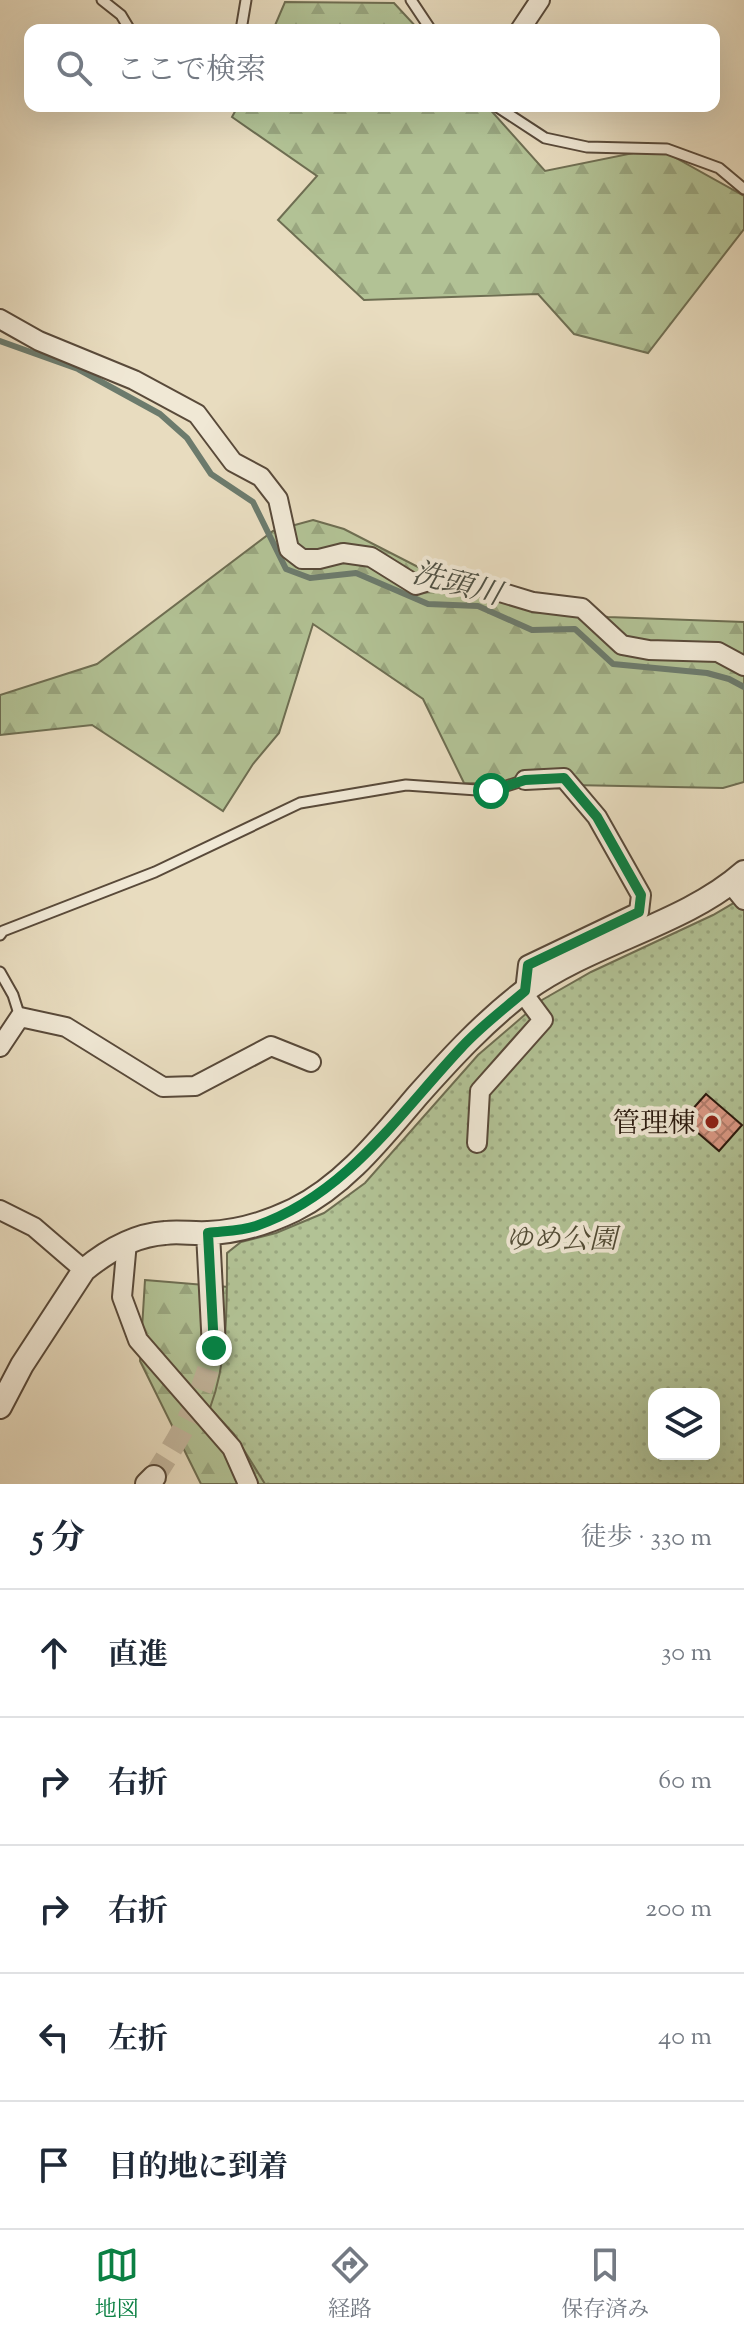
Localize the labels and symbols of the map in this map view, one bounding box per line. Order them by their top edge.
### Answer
water label: 洗頭川 [407,553,508,619]
route start [473,773,509,809]
place label: 管理棟 [612,1105,696,1145]
marker: 管理棟 [703,1113,721,1131]
park label: ゆめ公園 [505,1221,621,1261]
route end [196,1330,232,1366]

